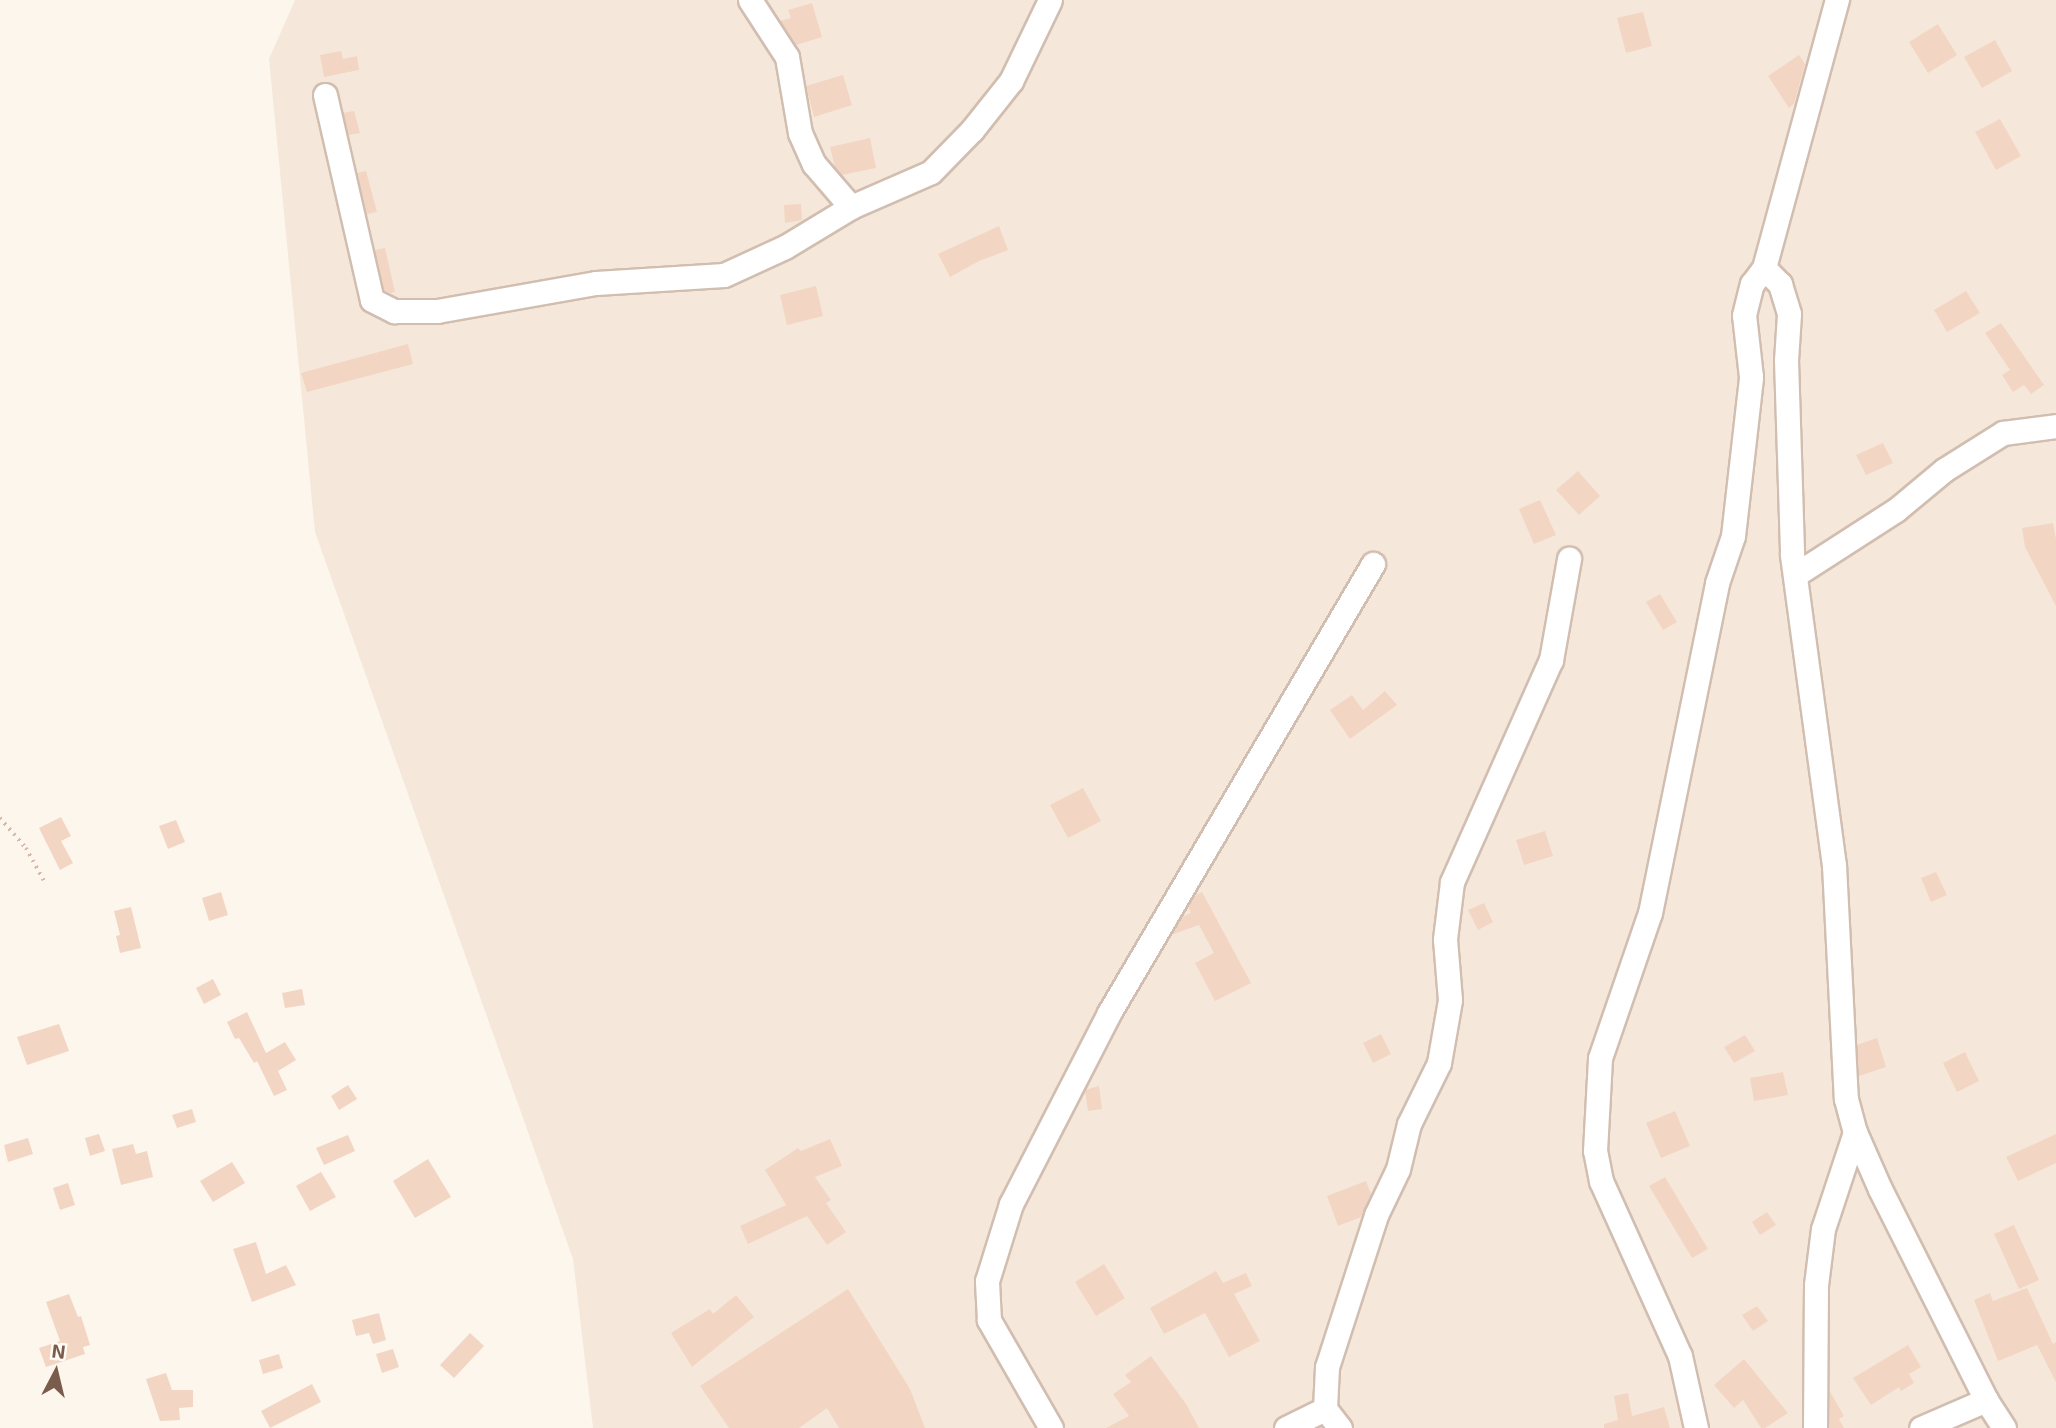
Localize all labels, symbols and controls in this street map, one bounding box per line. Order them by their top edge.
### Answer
north arrow [21,1337,91,1407]
text: N [50,1338,67,1363]

